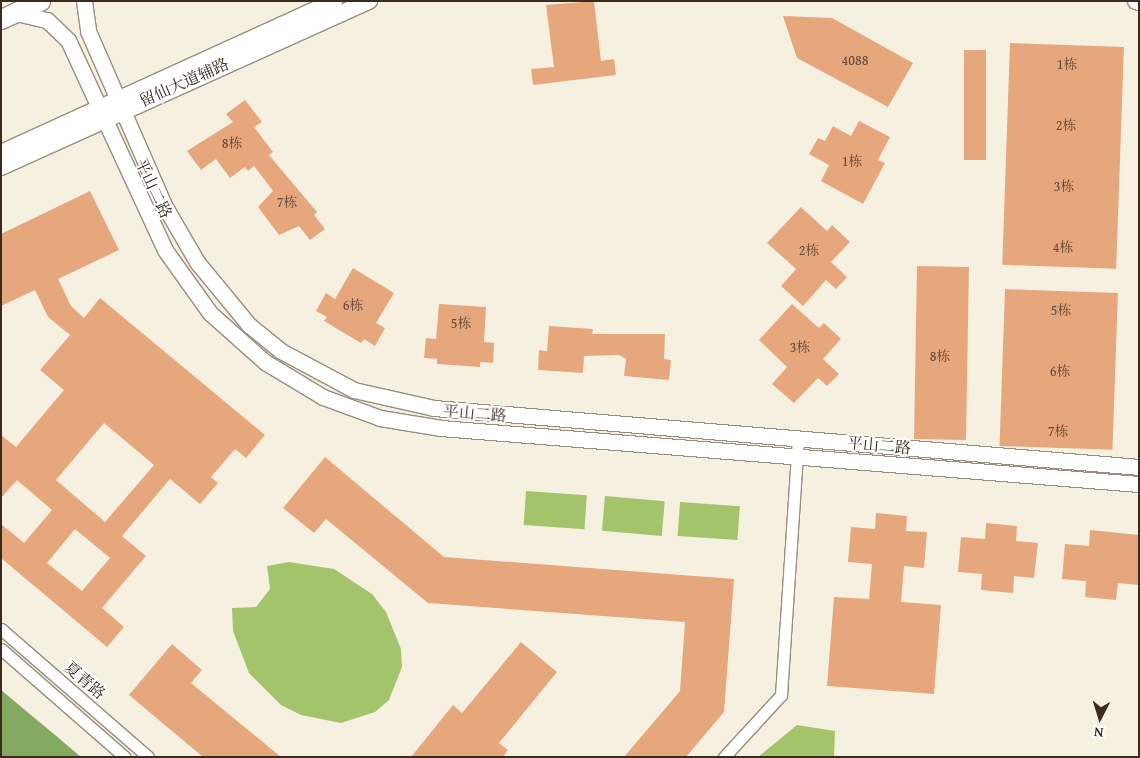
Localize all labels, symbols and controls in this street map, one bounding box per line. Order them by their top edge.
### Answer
house number: 4088 [842,52,868,68]
street label: 留仙大道辅路 [136,54,232,110]
house number: 1栋 [1057,56,1077,72]
house number: 2栋 [1056,117,1076,133]
house number: 8栋 [222,135,242,151]
house number: 1栋 [842,153,862,169]
street label: 平山二路 [132,155,176,221]
house number: 3栋 [1054,178,1074,194]
house number: 7栋 [277,194,297,210]
house number: 4栋 [1053,239,1073,255]
house number: 2栋 [799,242,819,258]
house number: 6栋 [343,297,363,313]
house number: 5栋 [1051,302,1071,318]
house number: 5栋 [451,315,471,331]
house number: 3栋 [790,339,810,355]
house number: 8栋 [930,348,950,364]
house number: 6栋 [1050,363,1070,379]
street label: 平山二路 [442,401,508,425]
house number: 7栋 [1048,423,1068,439]
street label: 平山二路 [846,433,912,457]
street label: 夏青路 [61,657,109,703]
north arrow [1075,693,1125,743]
text: N [1093,723,1104,743]

